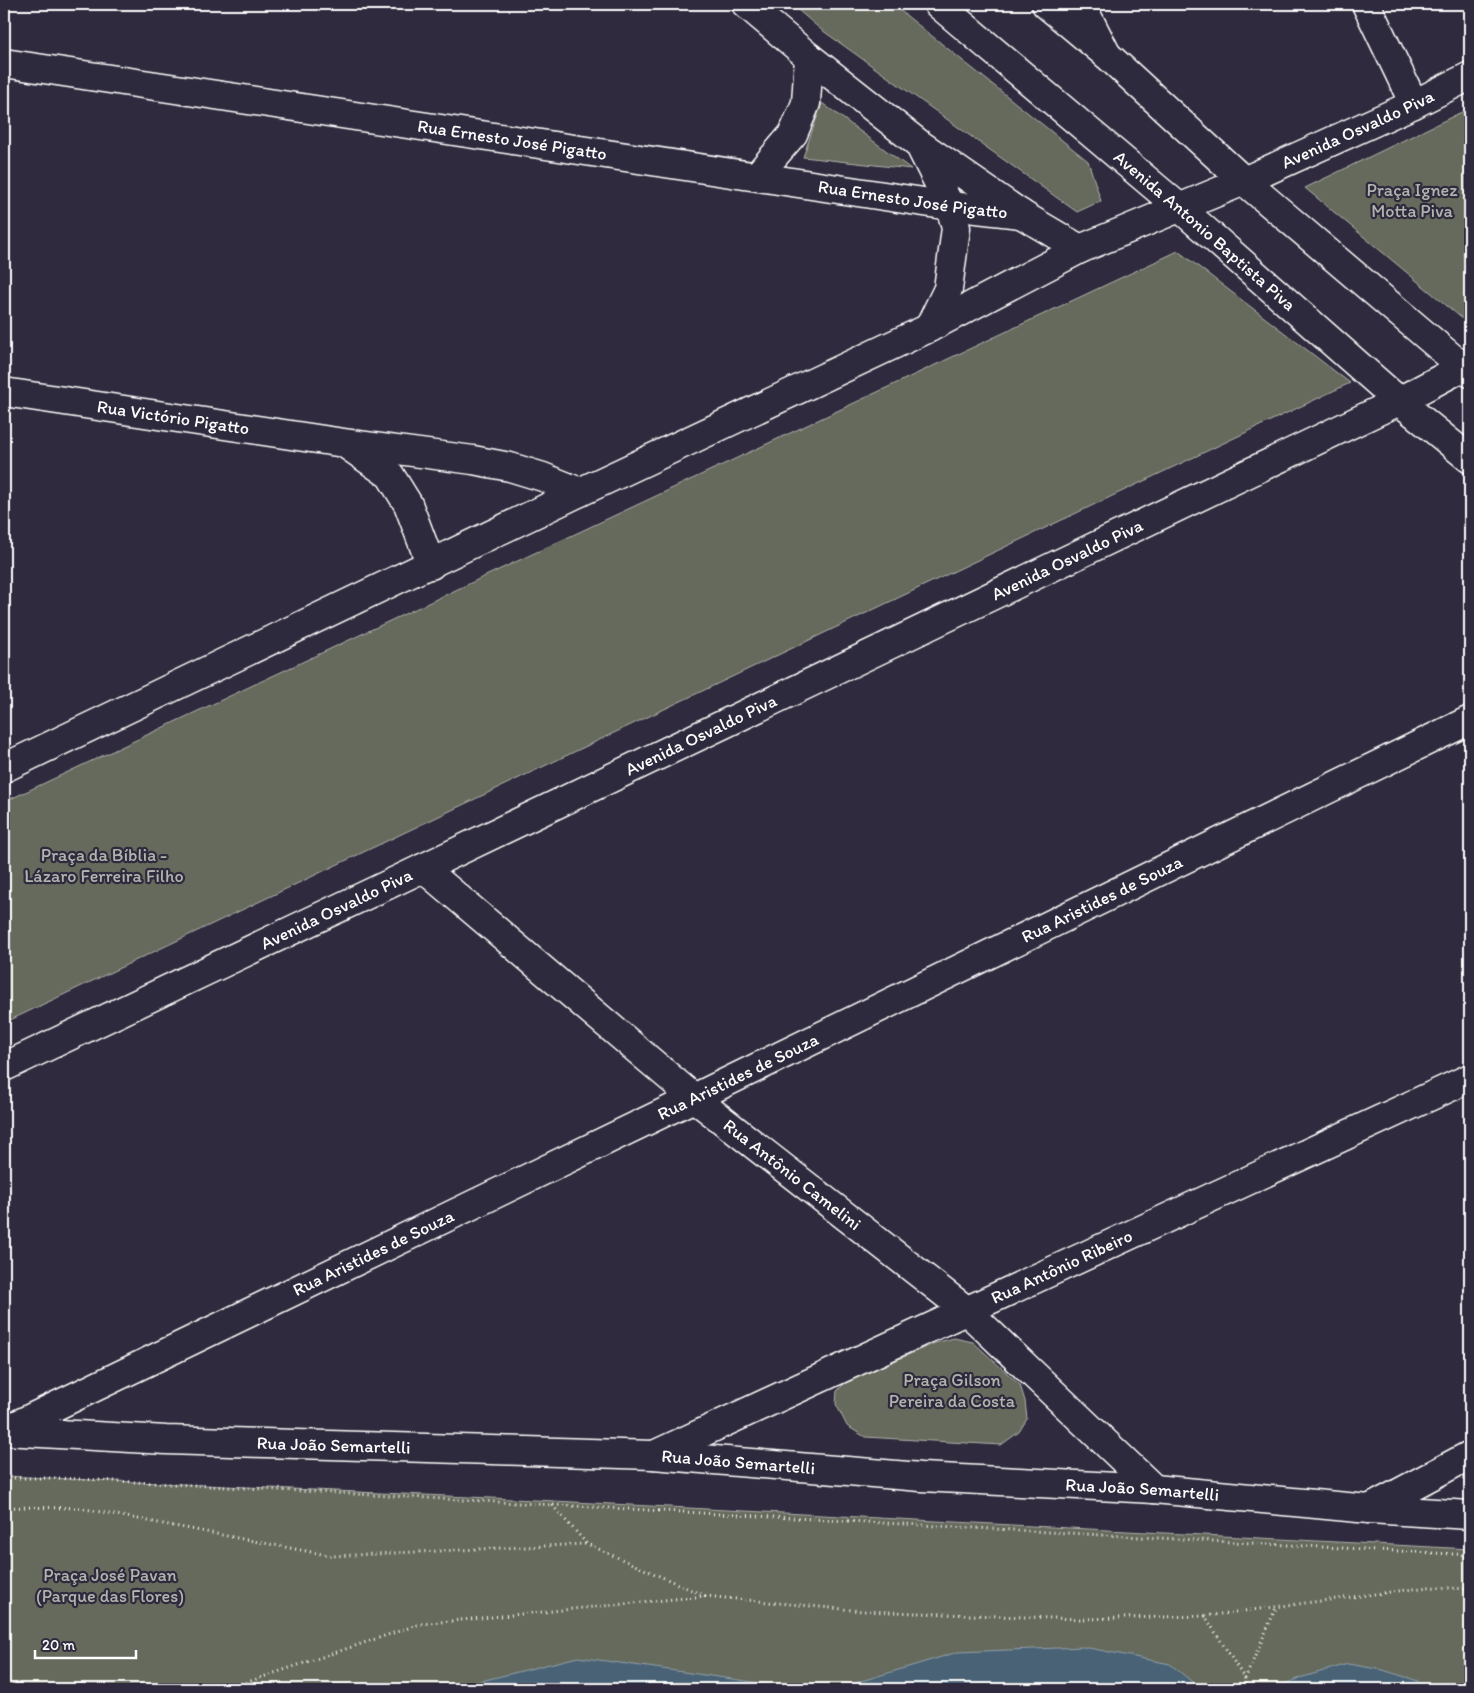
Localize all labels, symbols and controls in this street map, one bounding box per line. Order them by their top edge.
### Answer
street label: Avenida Osvaldo Piva [1278,84,1438,174]
street label: Rua Ernesto José Pigatto [416,115,608,165]
street label: Avenida Antonio Baptista Piva [1109,146,1300,316]
street label: Rua Ernesto José Pigatto [816,175,1009,223]
park label: Praça Ignez Motta Piva [1366,179,1458,222]
street label: Rua Victório Pigatto [95,395,251,440]
street label: Avenida Osvaldo Piva [988,514,1147,605]
street label: Avenida Osvaldo Piva [622,689,781,781]
park label: Praça da Bíblia - Lázaro Ferreira Filho [24,844,184,887]
street label: Rua Aristides de Souza [1018,850,1187,948]
street label: Avenida Osvaldo Piva [257,863,416,955]
street label: Rua Aristides de Souza [654,1028,823,1125]
street label: Rua Antônio Camelini [719,1114,866,1235]
street label: Rua Aristides de Souza [289,1204,458,1301]
street label: Rua Antônio Ribeiro [987,1225,1136,1309]
park label: Praça Gilson Pereira da Costa [889,1369,1016,1412]
street label: Rua João Semartelli [256,1432,411,1459]
street label: Rua João Semartelli [661,1445,816,1479]
street label: Rua João Semartelli [1065,1473,1220,1506]
park label: Praça José Pavan (Parque das Flores) [36,1564,184,1607]
scale bar [35,1628,136,1660]
text: 20 m [42,1636,76,1654]

